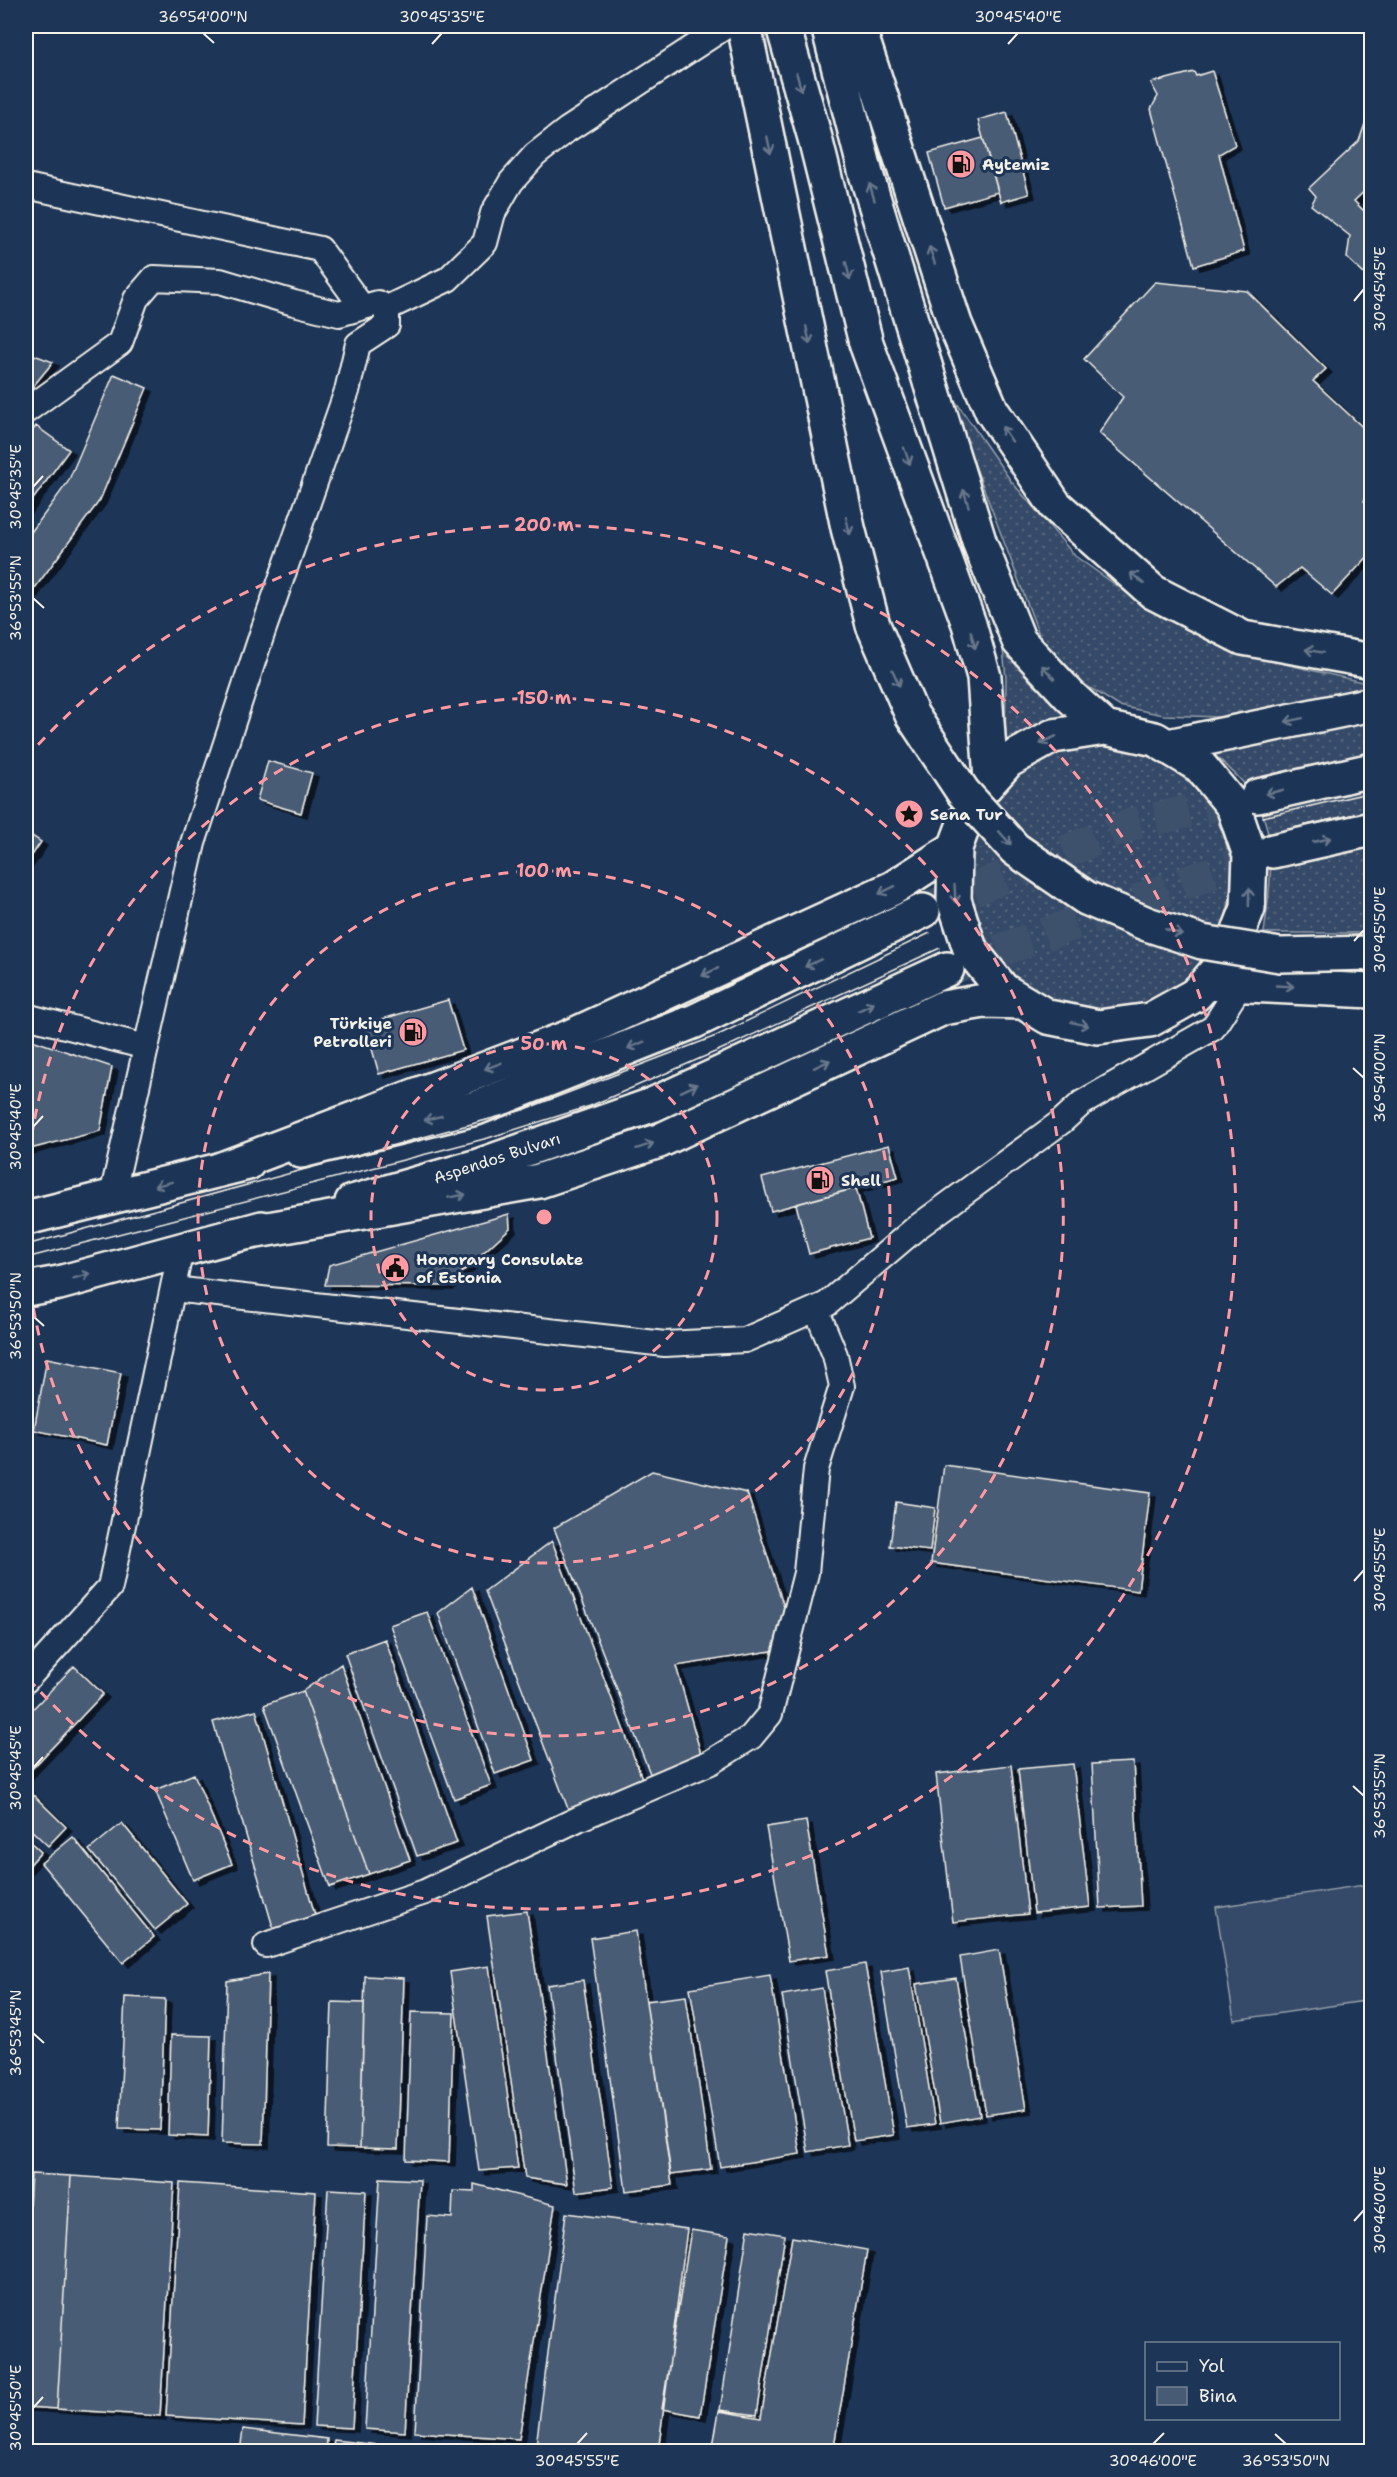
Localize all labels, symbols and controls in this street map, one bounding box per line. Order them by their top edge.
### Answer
text: 36°54'00"N [158,7,248,27]
text: 30°45'35"E [399,7,485,27]
text: 30°45'40"E [974,7,1062,27]
one-way arrow [794,72,805,91]
one-way arrow [764,134,775,154]
fuel station icon: Aytemiz [945,148,977,180]
place label: Aytemiz [982,154,1050,175]
one-way arrow [865,183,876,202]
one-way arrow [926,246,937,265]
text: 30°45'45"E [1370,246,1390,332]
one-way arrow [842,261,854,280]
one-way arrow [803,325,814,345]
one-way arrow [1001,426,1013,443]
text: 30°45'35"E [6,444,26,530]
one-way arrow [902,446,913,465]
one-way arrow [960,489,971,508]
text: 200 m [514,513,575,537]
one-way arrow [842,517,854,536]
text: 36°53'55"N [6,555,26,641]
one-way arrow [1129,571,1144,585]
one-way arrow [968,630,979,649]
one-way arrow [1305,645,1324,656]
one-way arrow [1041,665,1055,680]
one-way arrow [891,669,902,687]
text: 150 m [517,686,572,710]
one-way arrow [1284,715,1303,727]
one-way arrow [1039,734,1057,746]
one-way arrow [1264,787,1284,798]
place icon: Sena Tur [893,798,925,830]
place label: Sena Tur [930,804,1003,825]
one-way arrow [998,830,1012,845]
one-way arrow [1312,834,1332,845]
text: 100 m [516,859,572,883]
one-way arrow [949,884,960,903]
one-way arrow [879,885,897,896]
text: 30°45'50"E [1370,887,1390,973]
one-way arrow [1243,888,1254,908]
one-way arrow [1164,928,1183,939]
one-way arrow [805,958,823,970]
one-way arrow [702,966,720,978]
one-way arrow [1275,981,1295,992]
one-way arrow [857,1000,875,1012]
place label: Türkiye Petrolleri [313,1013,392,1052]
fuel station icon: Türkiye Petrolleri [397,1016,429,1048]
one-way arrow [1070,1018,1089,1030]
text: 50 m [521,1032,568,1056]
text: 36°54'00"N [1370,1033,1390,1123]
one-way arrow [627,1040,646,1051]
one-way arrow [813,1057,831,1069]
one-way arrow [484,1061,503,1072]
one-way arrow [680,1082,698,1093]
text: 30°45'40"E [6,1083,26,1171]
one-way arrow [424,1113,443,1125]
street label: Aspendos Bulvarı [431,1128,563,1188]
one-way arrow [635,1140,654,1151]
fuel station icon: Shell [804,1164,836,1196]
place label: Shell [841,1170,882,1191]
one-way arrow [153,1179,172,1191]
one-way arrow [447,1190,467,1201]
centre of rings [534,1207,554,1227]
place label: Honorary Consulate of Estonia [416,1249,584,1288]
public building icon: Honorary Consulate of Estonia [379,1252,411,1284]
one-way arrow [73,1270,92,1281]
text: 36°53'50"N [6,1272,26,1360]
text: 30°45'55"E [1370,1528,1390,1612]
text: 30°45'45"E [6,1725,26,1811]
text: 36°53'55"N [1370,1753,1390,1839]
text: 36°53'45"N [6,1990,26,2076]
text: 30°46'00"E [1370,2166,1390,2254]
legend [1145,2342,1340,2420]
text: Yol [1199,2354,1225,2378]
text: 30°45'50"E [6,2365,26,2451]
text: Bina [1199,2384,1237,2408]
text: 30°45'55"E [535,2451,619,2471]
text: 30°46'00"E [1109,2451,1197,2471]
text: 36°53'50"N [1242,2451,1330,2471]

